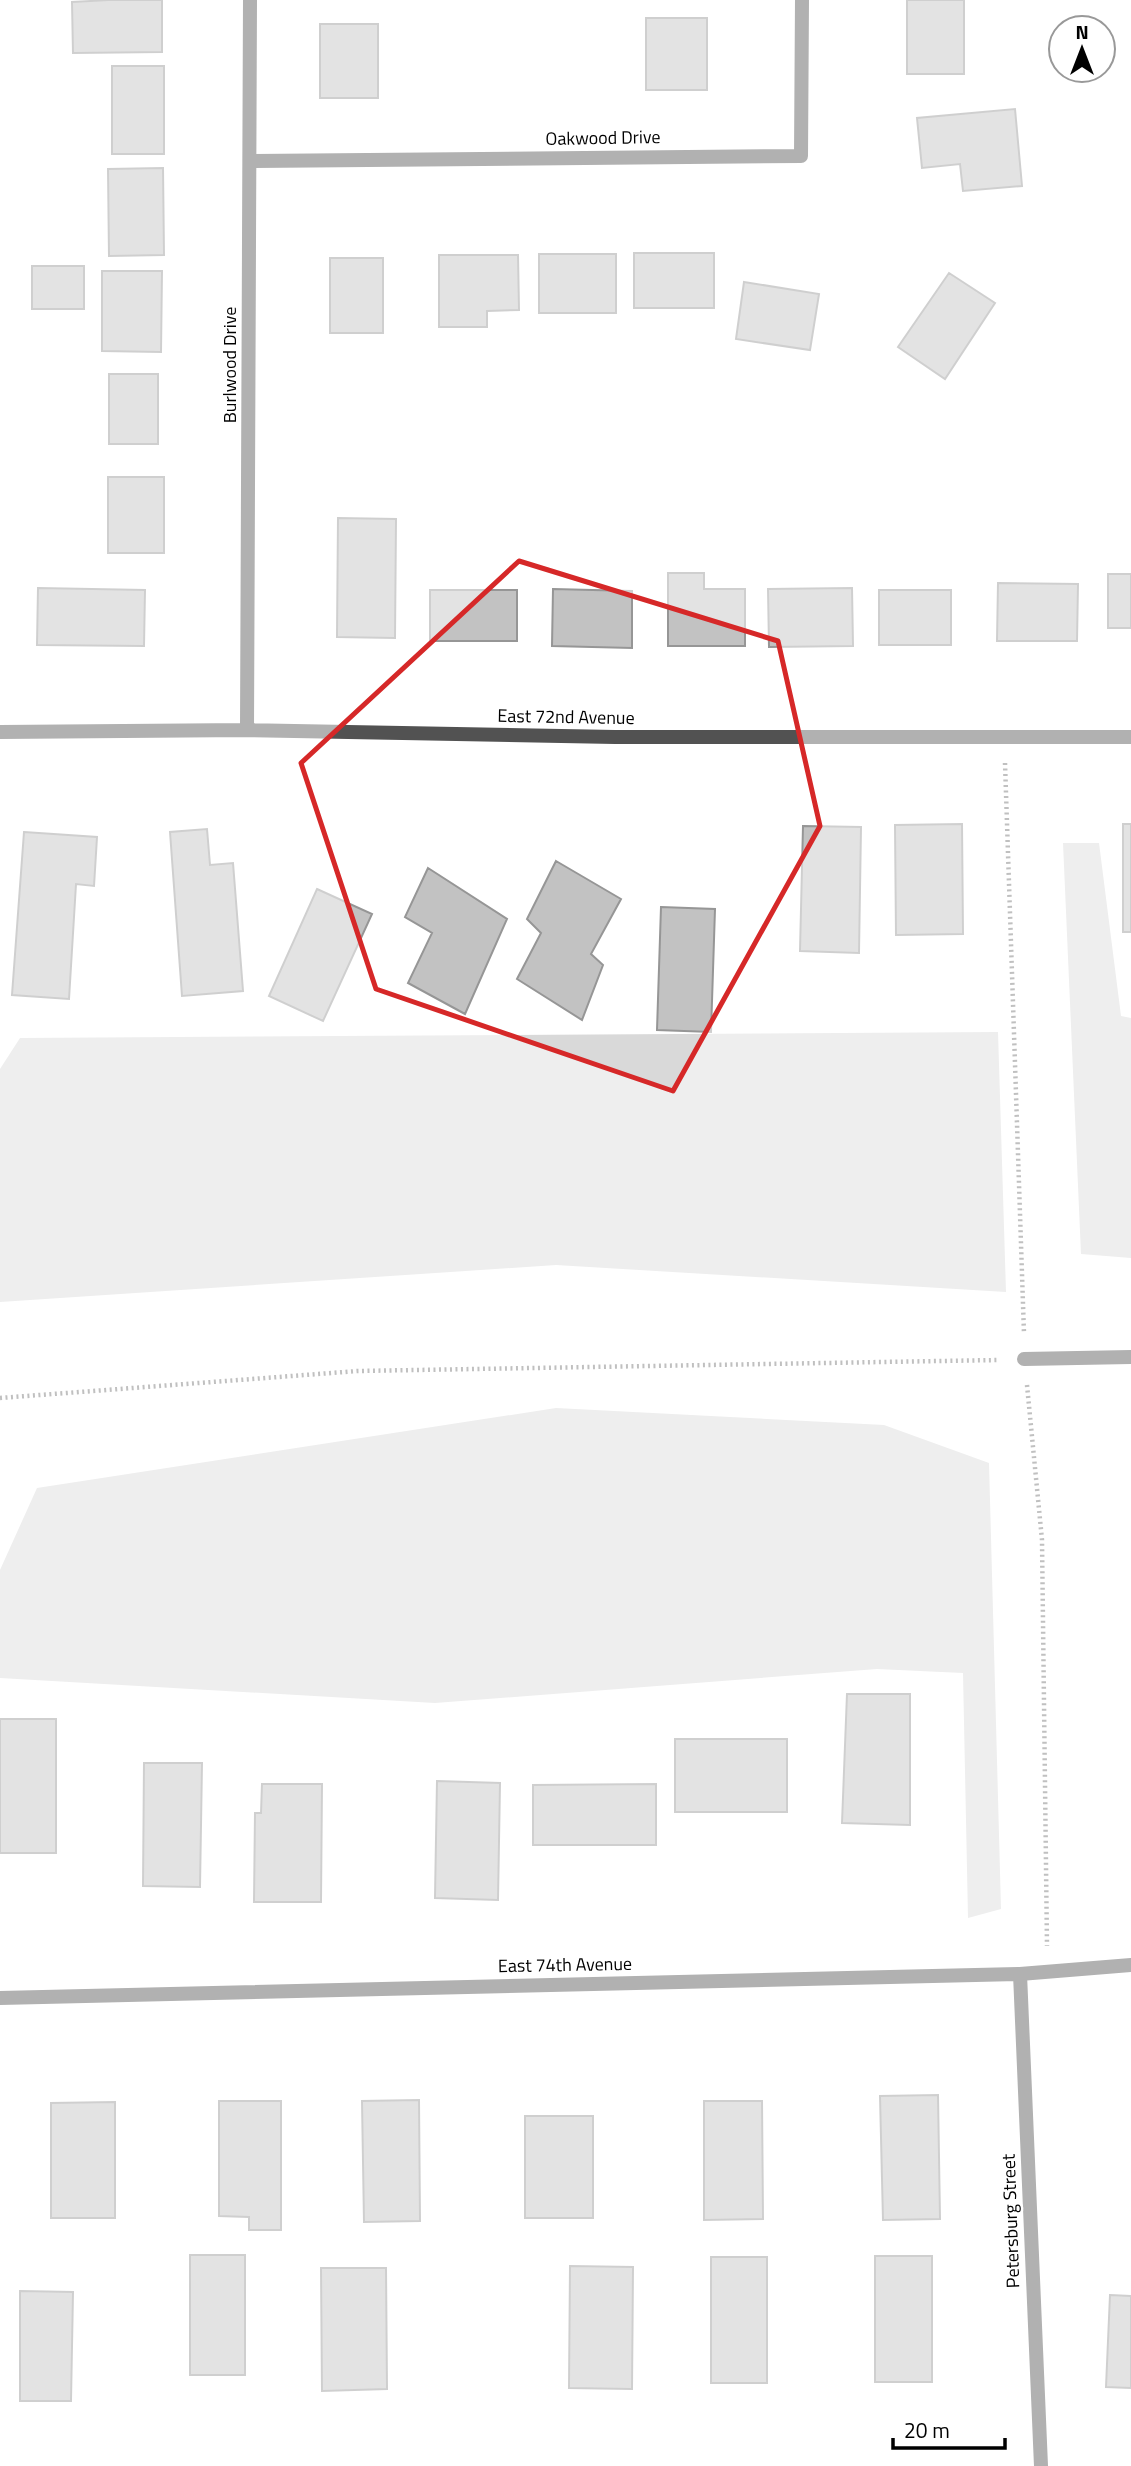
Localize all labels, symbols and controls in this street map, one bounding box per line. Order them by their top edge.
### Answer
north arrow [1047,14,1117,84]
text: N [1075,17,1089,46]
street label: Oakwood Drive [545,123,661,152]
street label: Burlwood Drive [216,307,243,423]
street label: East 72nd Avenue [497,702,635,731]
street label: East 74th Avenue [498,1950,632,1979]
street label: Petersburg Street [995,2153,1026,2289]
scale bar [893,2406,1005,2450]
text: 20 m [904,2414,950,2446]

